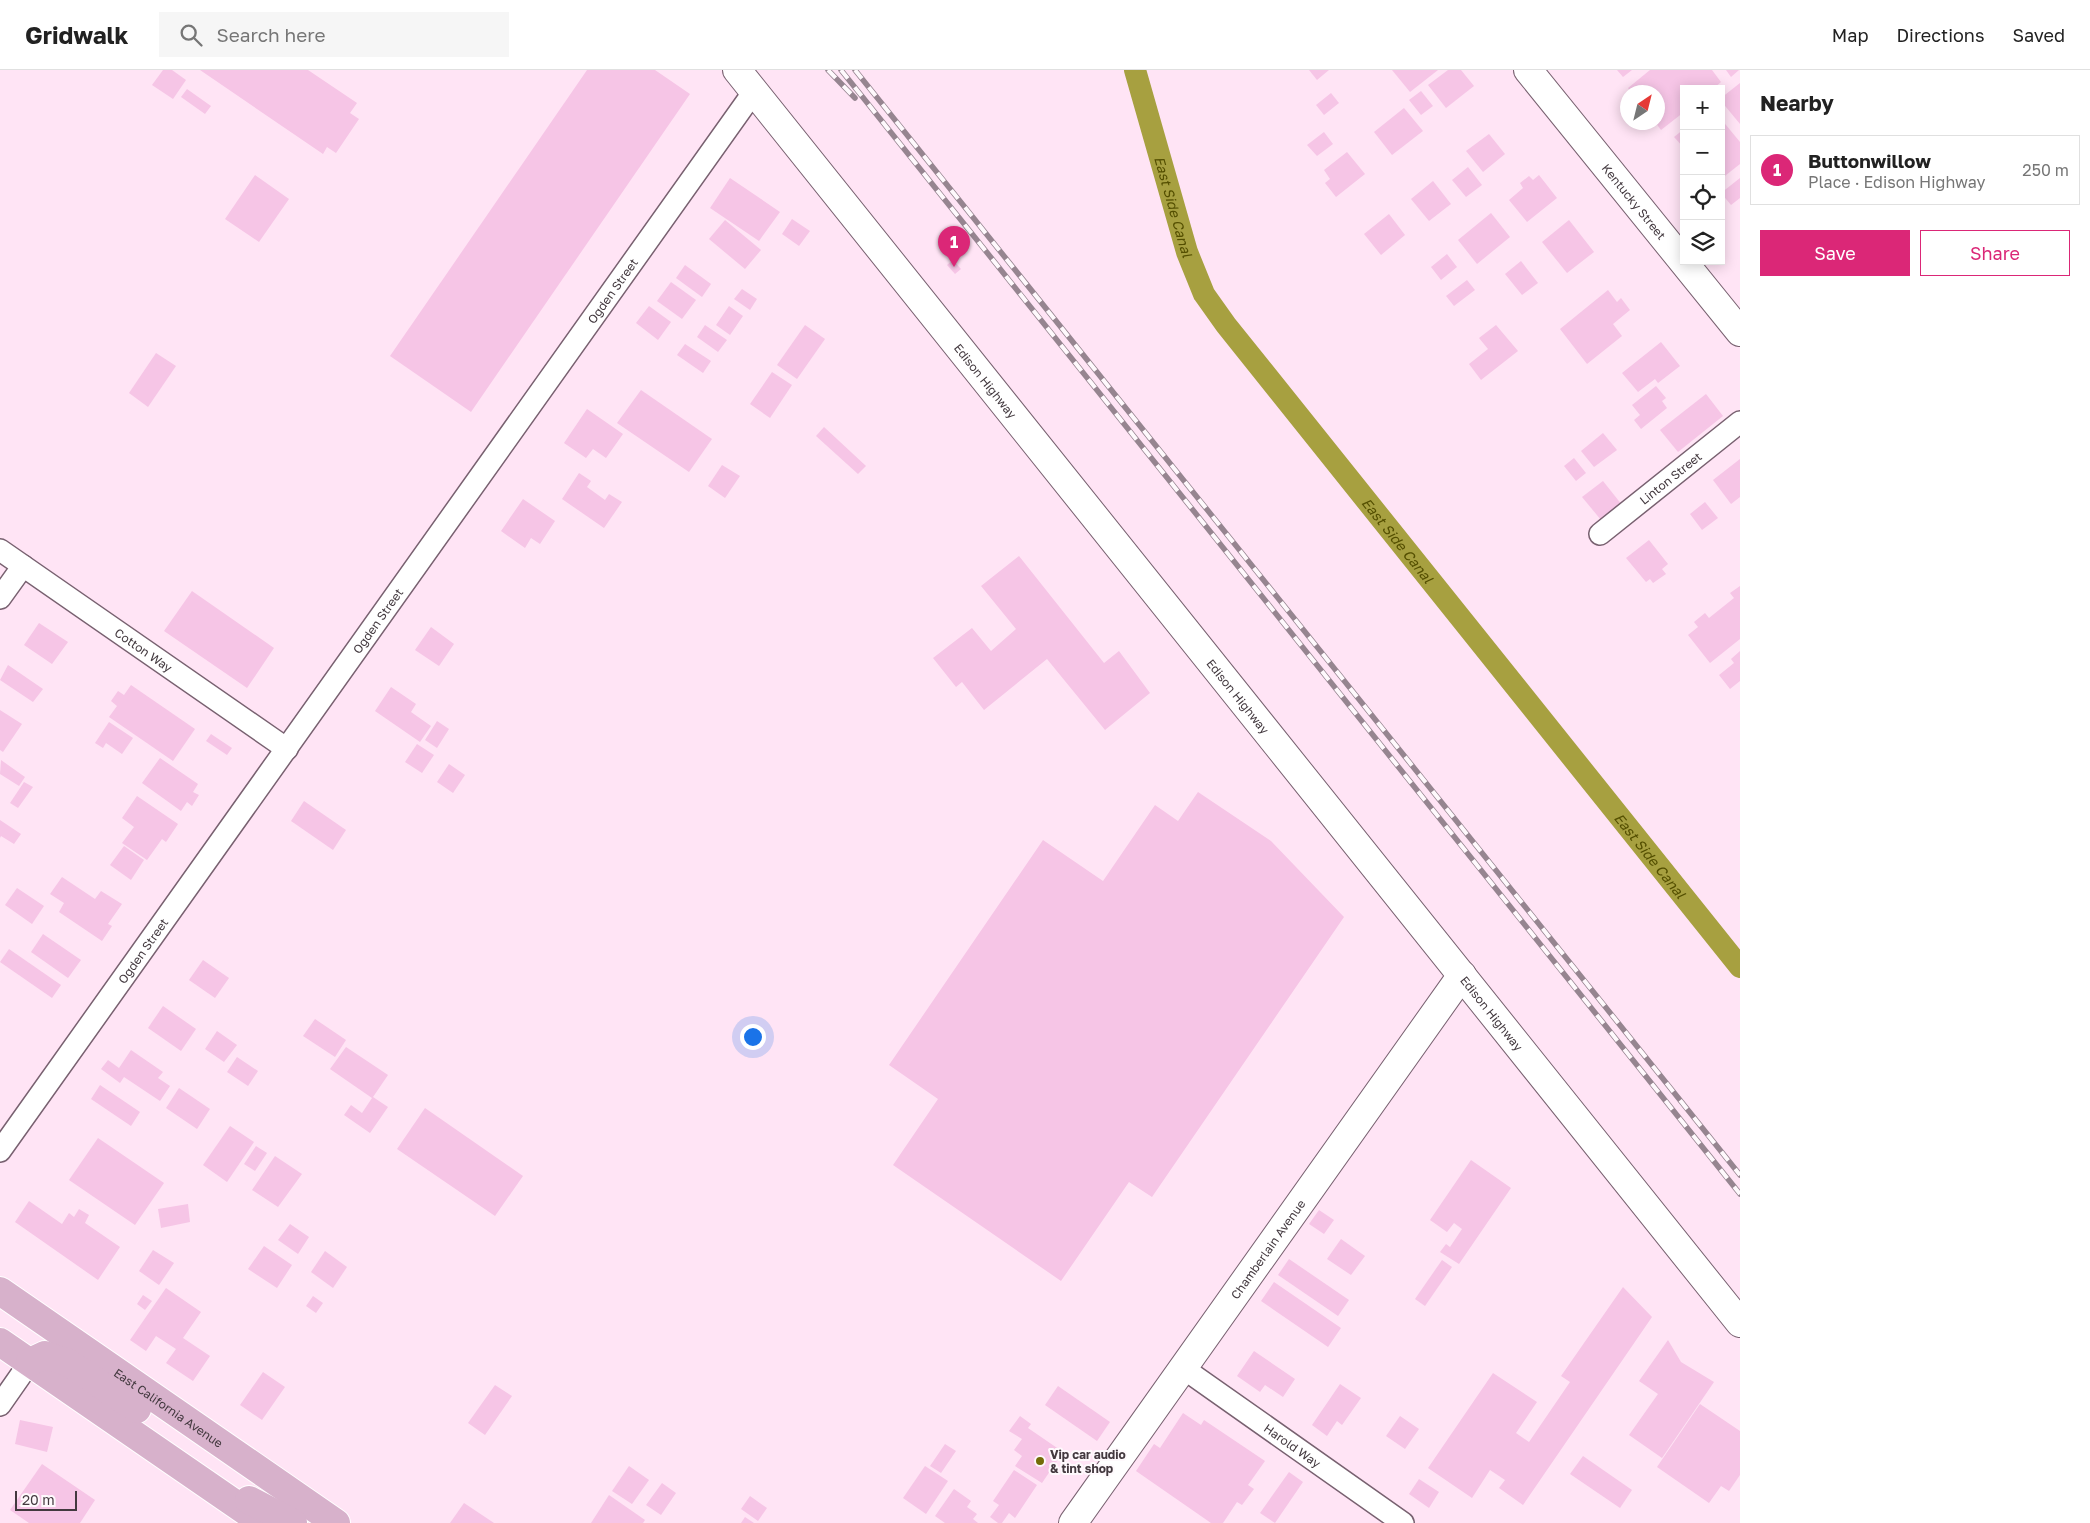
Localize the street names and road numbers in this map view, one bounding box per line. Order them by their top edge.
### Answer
street label: Kentucky Street [1599,160,1670,242]
street label: Ogden Street [584,255,641,326]
street label: Edison Highway [951,340,1020,421]
street label: Linton Street [1636,448,1705,507]
street label: Ogden Street [349,585,406,656]
street label: Cotton Way [112,625,176,675]
street label: Edison Highway [1204,656,1273,737]
street label: Ogden Street [114,915,171,986]
street label: Edison Highway [1457,973,1527,1054]
street label: Chamberlain Avenue [1227,1196,1308,1302]
street label: East California Avenue [111,1365,226,1450]
street label: Harold Way [1261,1420,1324,1471]

